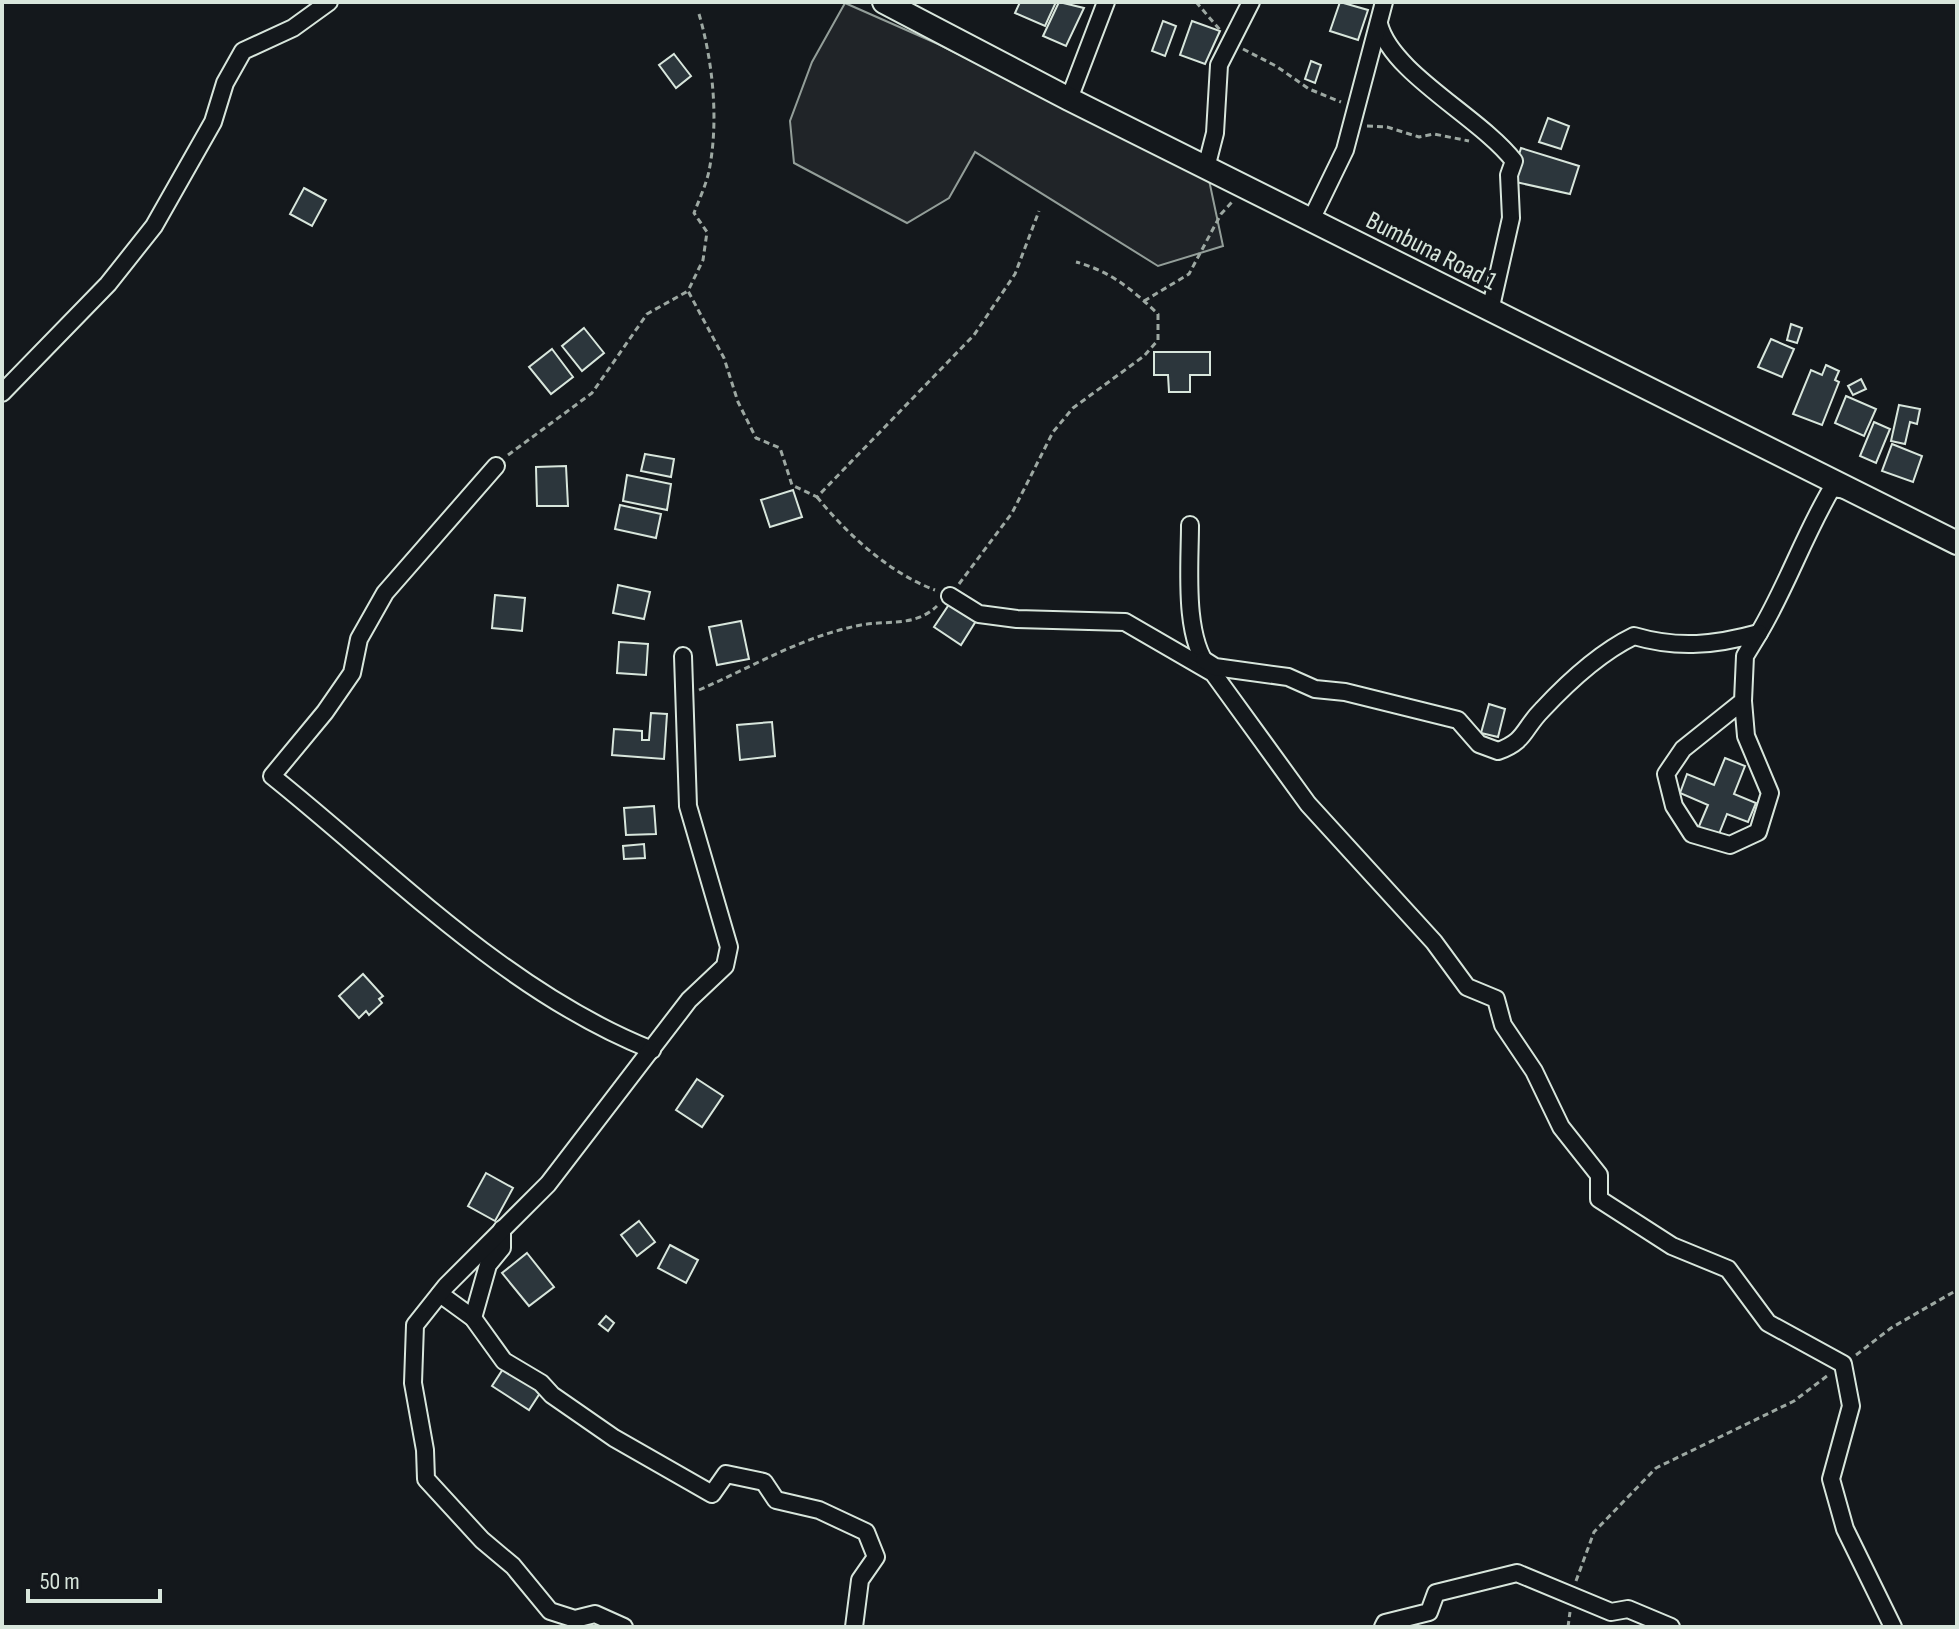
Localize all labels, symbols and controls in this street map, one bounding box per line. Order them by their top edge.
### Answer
street label: Bumbuna Road 1 [1361,205,1502,298]
scale bar [28,1553,160,1603]
text: 50 m [40,1567,80,1596]

